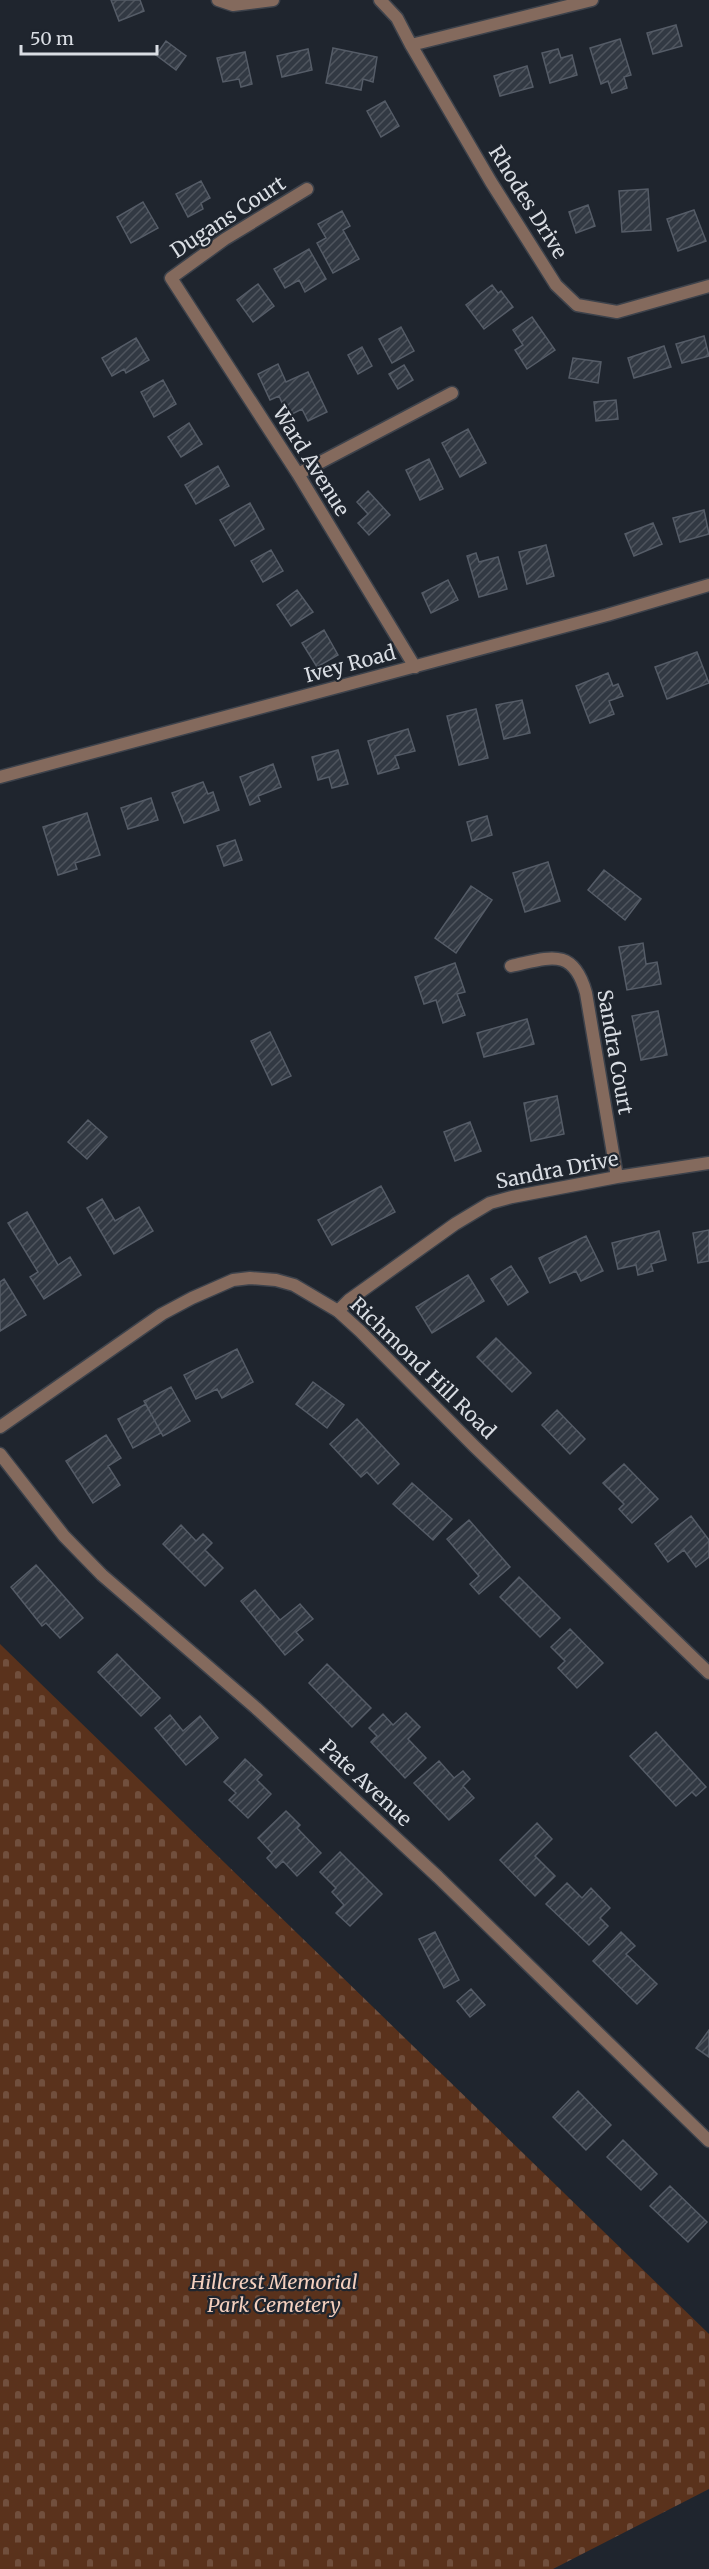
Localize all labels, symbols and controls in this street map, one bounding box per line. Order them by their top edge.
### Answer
scale bar [21,18,158,56]
text: 50 m [30,27,74,50]
street label: Rhodes Drive [484,141,573,263]
street label: Dugans Court [166,170,290,263]
street label: Ward Avenue [267,400,355,520]
street label: Ivey Road [302,639,398,688]
street label: Sandra Court [592,988,639,1116]
street label: Sandra Drive [493,1145,620,1194]
street label: Richmond Hill Road [345,1292,501,1444]
street label: Pate Avenue [315,1734,417,1831]
park label: Hillcrest Memorial Park Cemetery [189,2269,358,2317]

